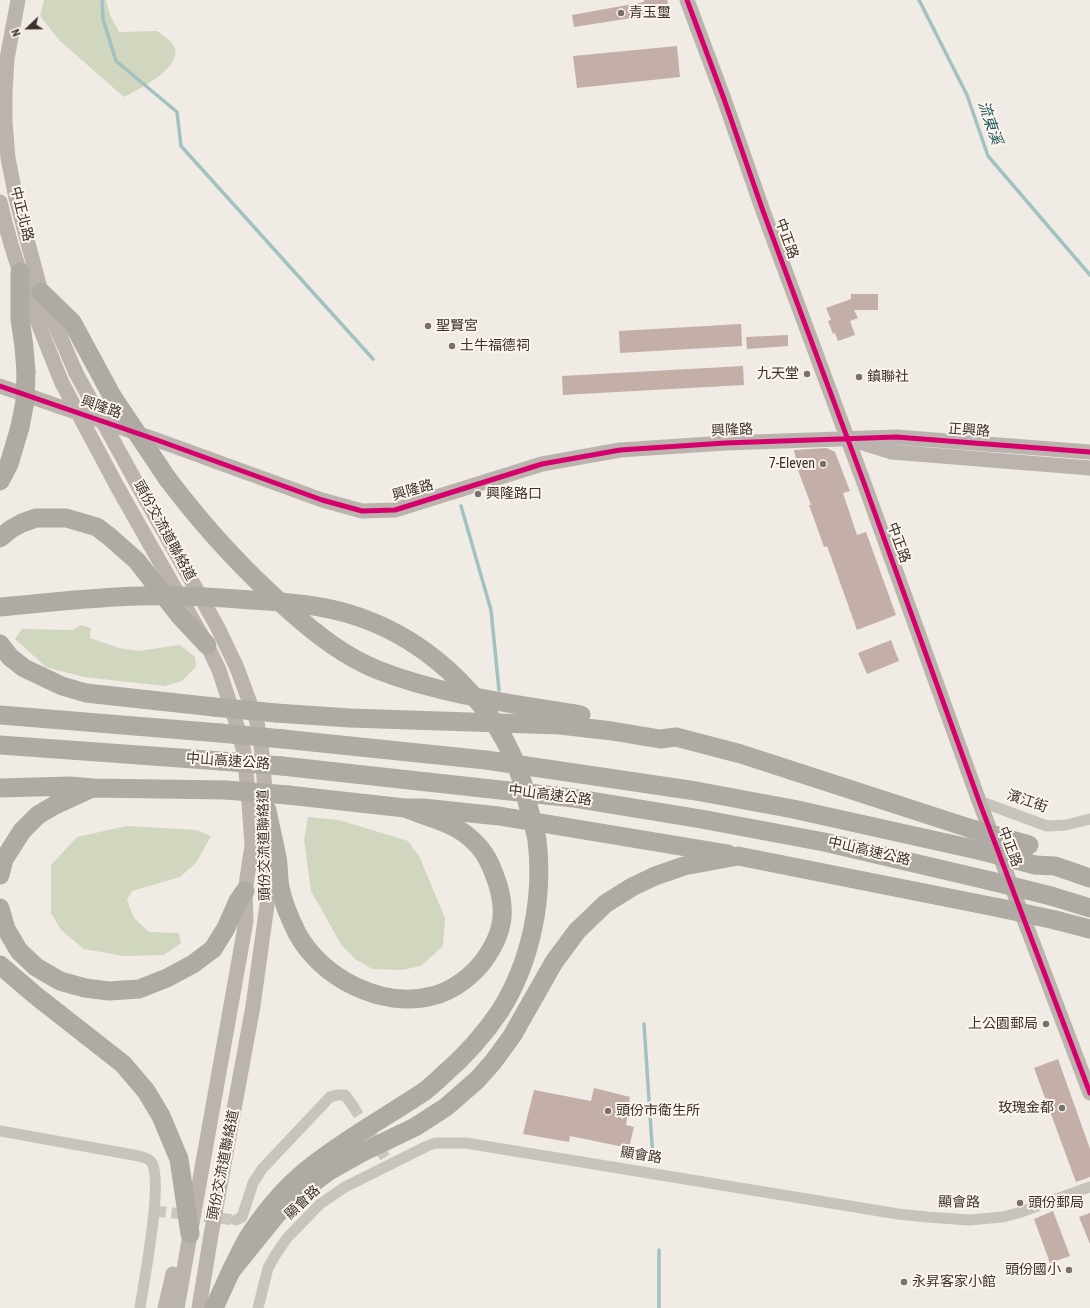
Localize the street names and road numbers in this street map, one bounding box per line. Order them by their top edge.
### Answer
street label: 中正北路 [6,185,36,243]
street label: 中正路 [771,216,801,262]
street label: 興隆路 [78,393,124,423]
street label: 正興路 [947,421,991,441]
street label: 興隆路 [711,422,753,440]
street label: 興隆路 [390,477,436,505]
street label: 頭份交流道聯絡道 [130,478,198,584]
street label: 中正路 [883,520,913,566]
street label: 中山高速公路 [186,751,270,773]
street label: 中山高速公路 [507,783,593,809]
street label: 濱江街 [1004,787,1050,817]
street label: 頭份交流道聯絡道 [256,789,274,901]
street label: 中正路 [994,824,1024,870]
street label: 中山高速公路 [826,834,912,870]
street label: 頭份交流道聯絡道 [205,1108,243,1222]
street label: 顯會路 [619,1144,663,1168]
street label: 顯會路 [282,1183,324,1223]
street label: 顯會路 [938,1194,980,1212]

